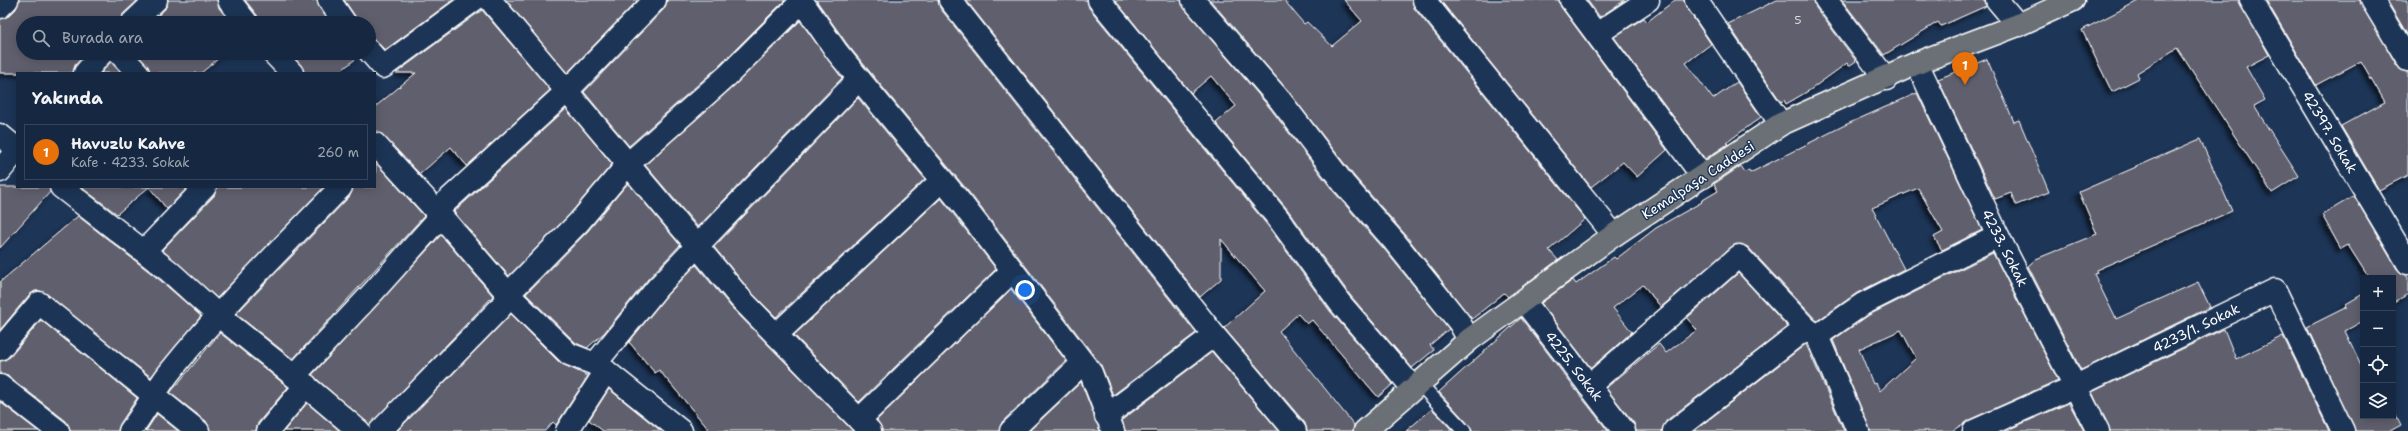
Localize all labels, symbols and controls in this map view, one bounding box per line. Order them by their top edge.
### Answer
house number: 5 [1794,12,1802,28]
search box [16,16,376,60]
icon: search [30,27,52,49]
text: Burada ara [62,28,143,48]
pin: 1 [1952,52,1978,85]
text: Yakında [32,87,103,109]
street label: 42397. Sokak [2298,88,2362,176]
text: Havuzlu Kahve [71,134,186,154]
street label: Kemalpaşa Caddesi [1638,137,1758,223]
text: 1 [43,144,49,161]
text: 260 m [317,144,359,161]
text: Kafe · 4233. Sokak [71,154,190,171]
street label: 4233. Sokak [1978,206,2032,290]
map controls [2360,275,2396,419]
button: + [2360,275,2396,311]
your location [1015,280,1035,300]
street label: 4233/1. Sokak [2149,299,2243,357]
button: − [2360,311,2396,347]
street label: 4225. Sokak [1541,327,1607,405]
button: locate [2360,347,2396,383]
button: layers [2360,383,2396,419]

